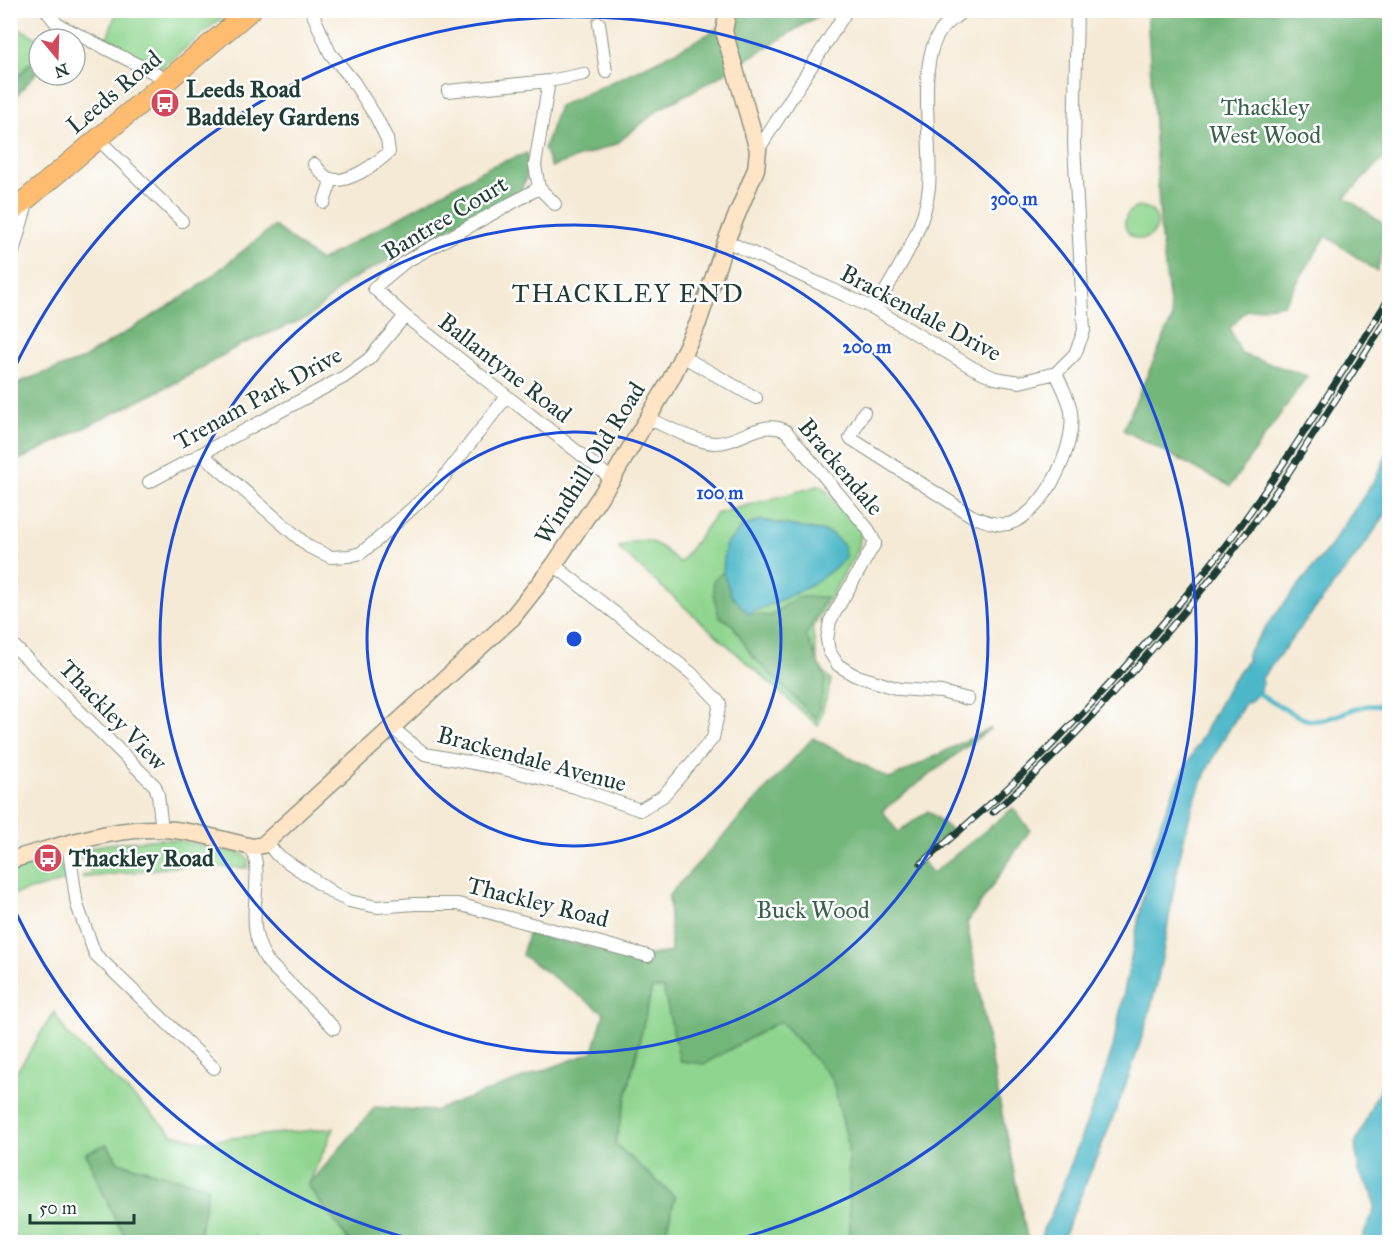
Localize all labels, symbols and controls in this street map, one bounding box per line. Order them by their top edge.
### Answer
north arrow [27,27,87,87]
street label: Leeds Road [60,44,168,140]
text: N [52,60,71,82]
place label: Leeds Road Baddeley Gardens [186,74,359,132]
bus stop icon: Leeds Road Baddeley Gardens [149,87,181,119]
park label: Thackley West Wood [1209,92,1321,150]
street label: Bantree Court [377,169,513,267]
text: 300 m [990,188,1038,211]
street label: Brackendale Drive [835,258,1007,368]
district label: THACKLEY END [512,277,744,309]
street label: Ballantyne Road [432,307,578,429]
text: 200 m [843,336,892,358]
street label: Trenam Park Drive [169,339,347,457]
street label: Windhill Old Road [528,376,652,550]
street label: Brackendale [792,412,890,522]
text: 100 m [697,482,744,504]
centre of rings [564,629,584,649]
street label: Thackley View [53,653,174,778]
street label: Brackendale Avenue [434,719,630,799]
bus stop icon: Thackley Road [32,842,64,874]
place label: Thackley Road [68,843,215,873]
street label: Thackley Road [464,870,612,934]
park label: Buck Wood [756,895,870,925]
scale bar [30,1187,134,1225]
text: 50 m [39,1197,77,1219]

